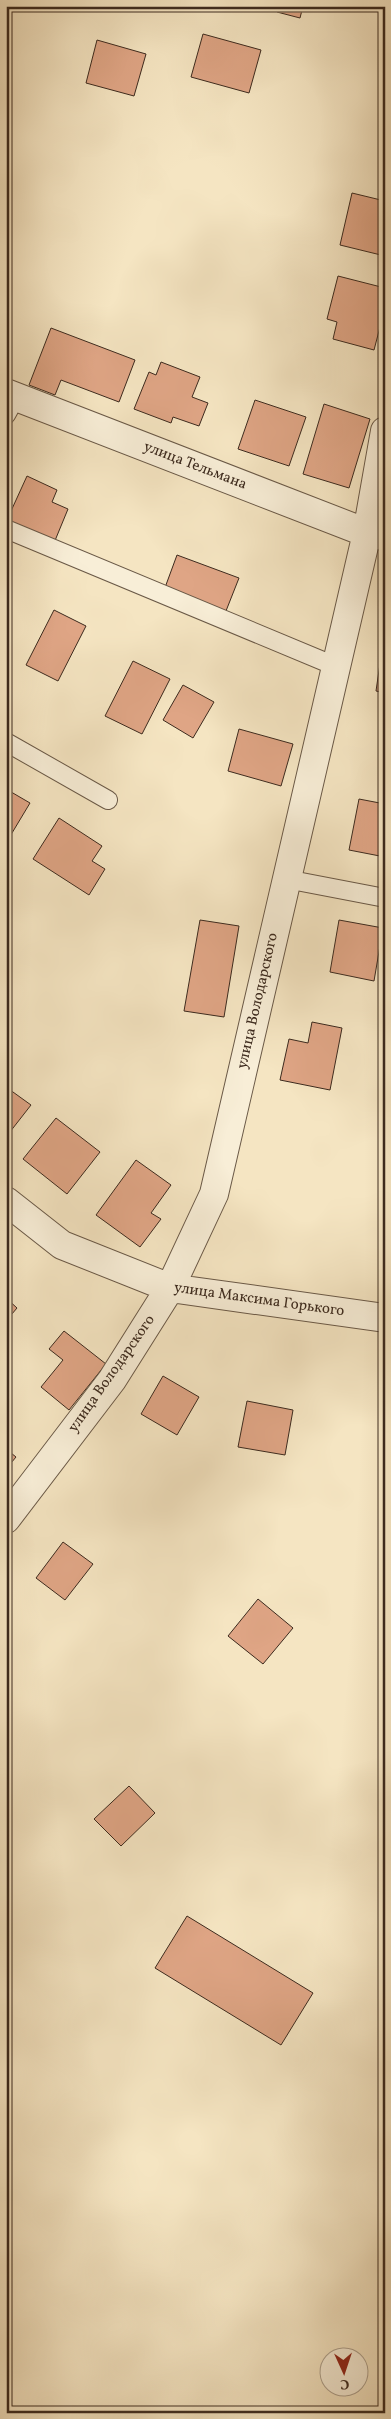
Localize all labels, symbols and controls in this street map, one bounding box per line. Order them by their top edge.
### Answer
street label: улица Тельмана [140,437,250,495]
street label: улица Володарского [232,931,284,1071]
street label: улица Максима Горького [172,1278,346,1322]
street label: улица Володарского [63,1311,161,1437]
north arrow [318,2346,368,2396]
text: С [340,2374,350,2393]

